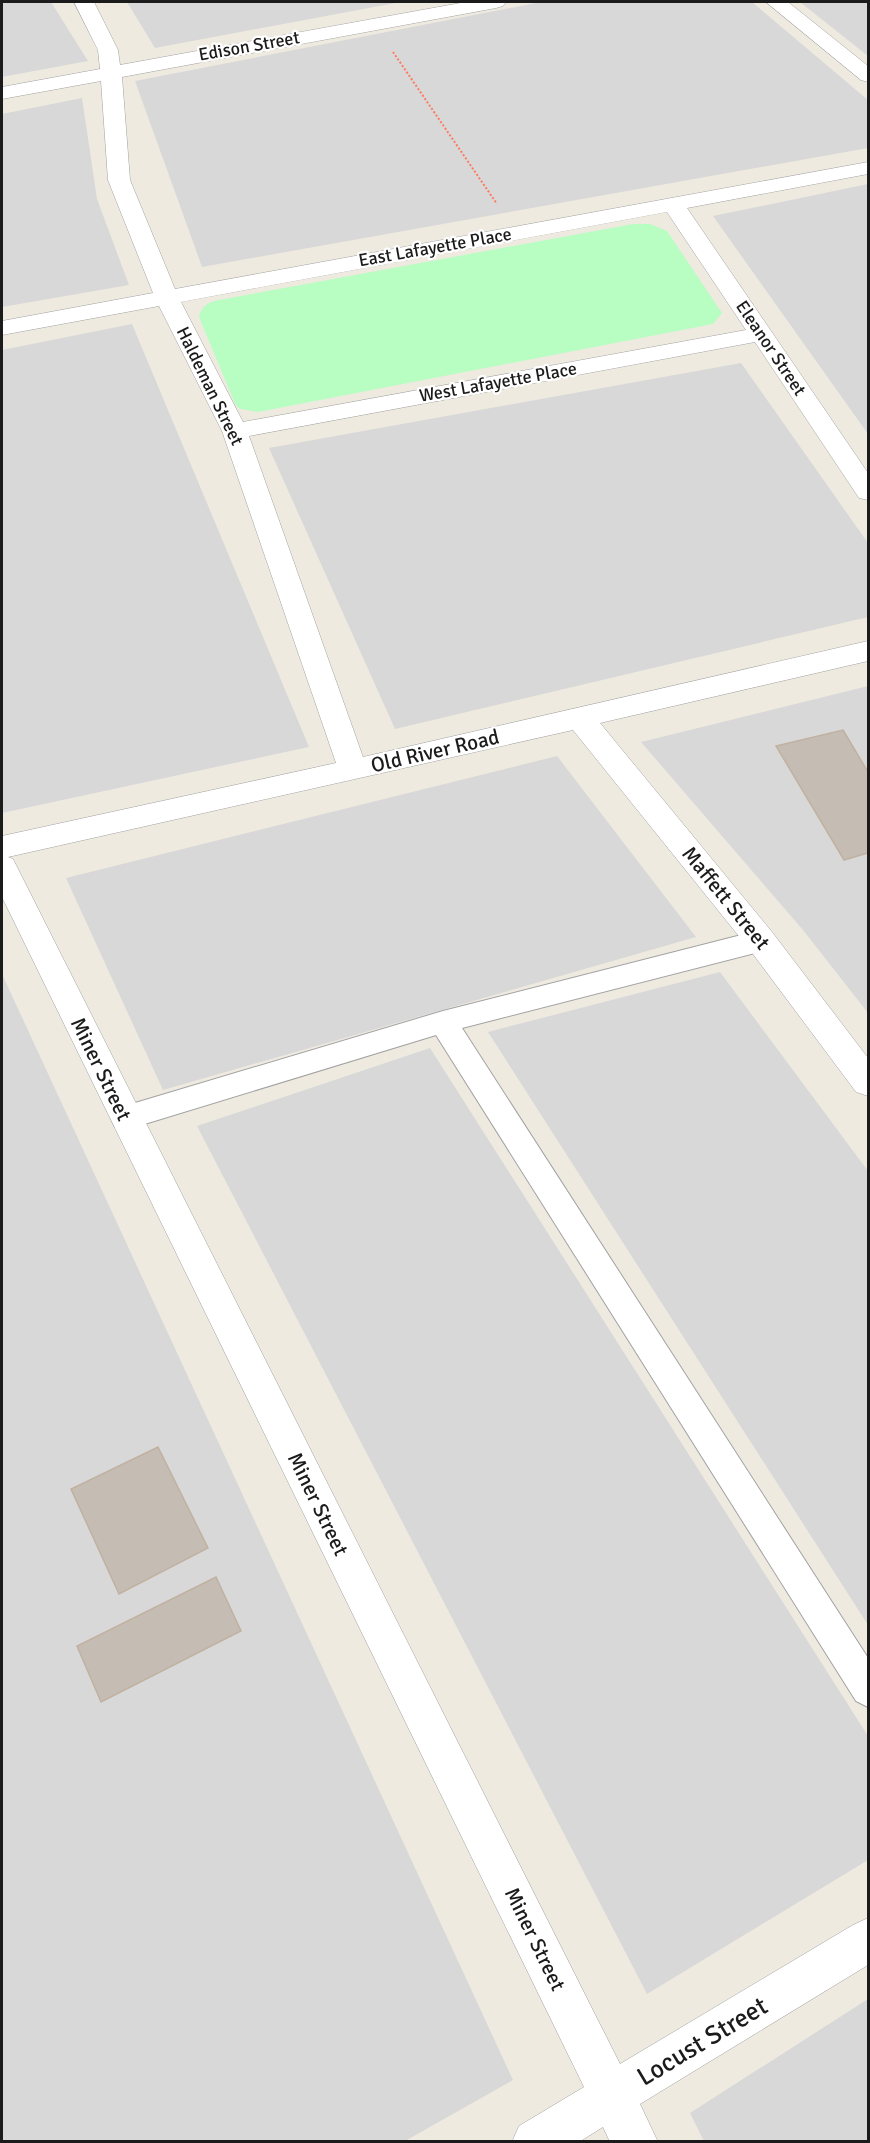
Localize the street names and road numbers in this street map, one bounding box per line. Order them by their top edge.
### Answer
street label: Edison Street [197,26,301,66]
street label: East Lafayette Place [357,223,513,271]
street label: Eleanor Street [731,296,811,400]
street label: Haldeman Street [172,323,248,449]
street label: West Lafayette Place [418,357,578,407]
street label: Old River Road [368,724,502,778]
street label: Maffett Street [676,841,776,955]
street label: Miner Street [65,1013,137,1125]
street label: Miner Street [282,1448,354,1560]
street label: Miner Street [499,1883,571,1995]
street label: Locust Street [631,1990,774,2093]

